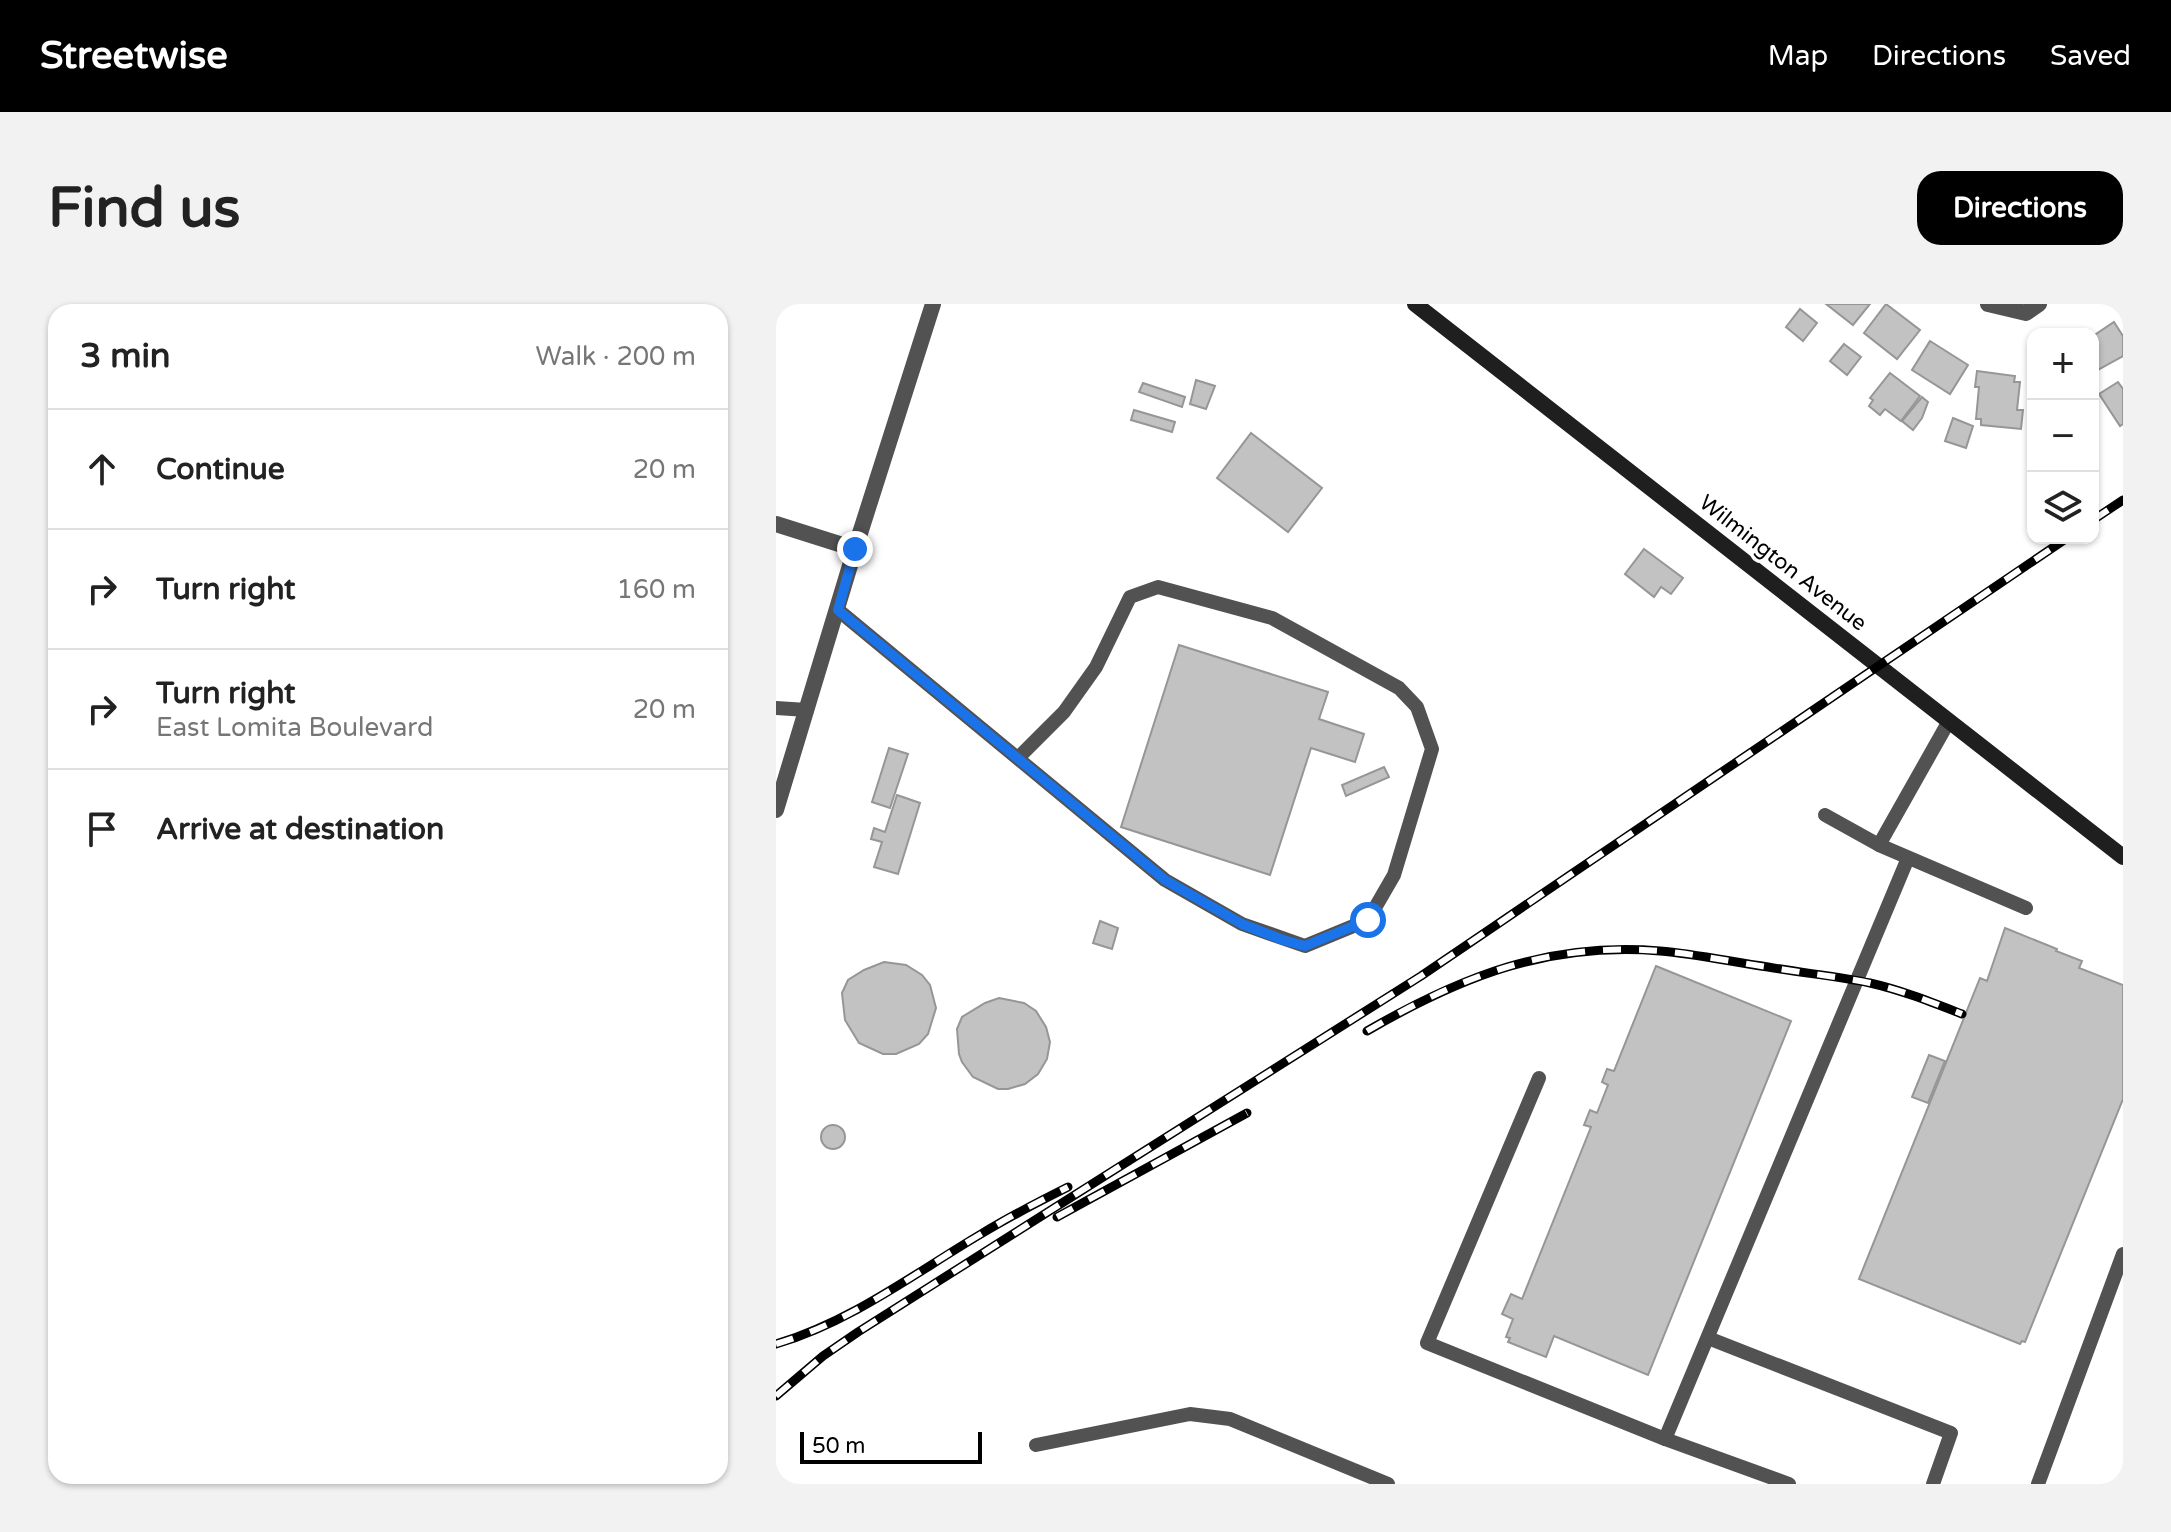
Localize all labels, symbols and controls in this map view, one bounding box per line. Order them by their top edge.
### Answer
text: Streetwise [40,33,228,79]
text: Map [1768,39,1828,73]
text: Directions [1872,39,2006,73]
text: Saved [2050,39,2131,73]
button: Directions [1917,171,2123,245]
text: Find us [48,175,240,242]
map controls [2027,328,2099,544]
button: + [2027,328,2099,400]
text: 3 min [80,336,171,377]
text: Walk · 200 m [536,341,696,372]
button: − [2027,400,2099,472]
icon: ahead [80,447,124,491]
text: Continue [156,451,285,488]
text: 20 m [633,454,696,485]
button: layers [2027,472,2099,544]
street label: Wilmington Avenue [1694,490,1872,636]
route end [837,531,873,567]
icon: right [80,567,124,611]
text: Turn right [156,571,296,608]
text: 160 m [616,574,696,605]
text: Turn right [156,675,296,712]
icon: right [80,687,124,731]
text: 20 m [633,694,696,725]
text: East Lomita Boulevard [156,712,433,743]
icon: arrive [80,807,124,851]
text: Arrive at destination [156,811,444,848]
route start [1350,902,1386,938]
scale bar [800,1428,982,1464]
text: 50 m [812,1433,866,1459]

